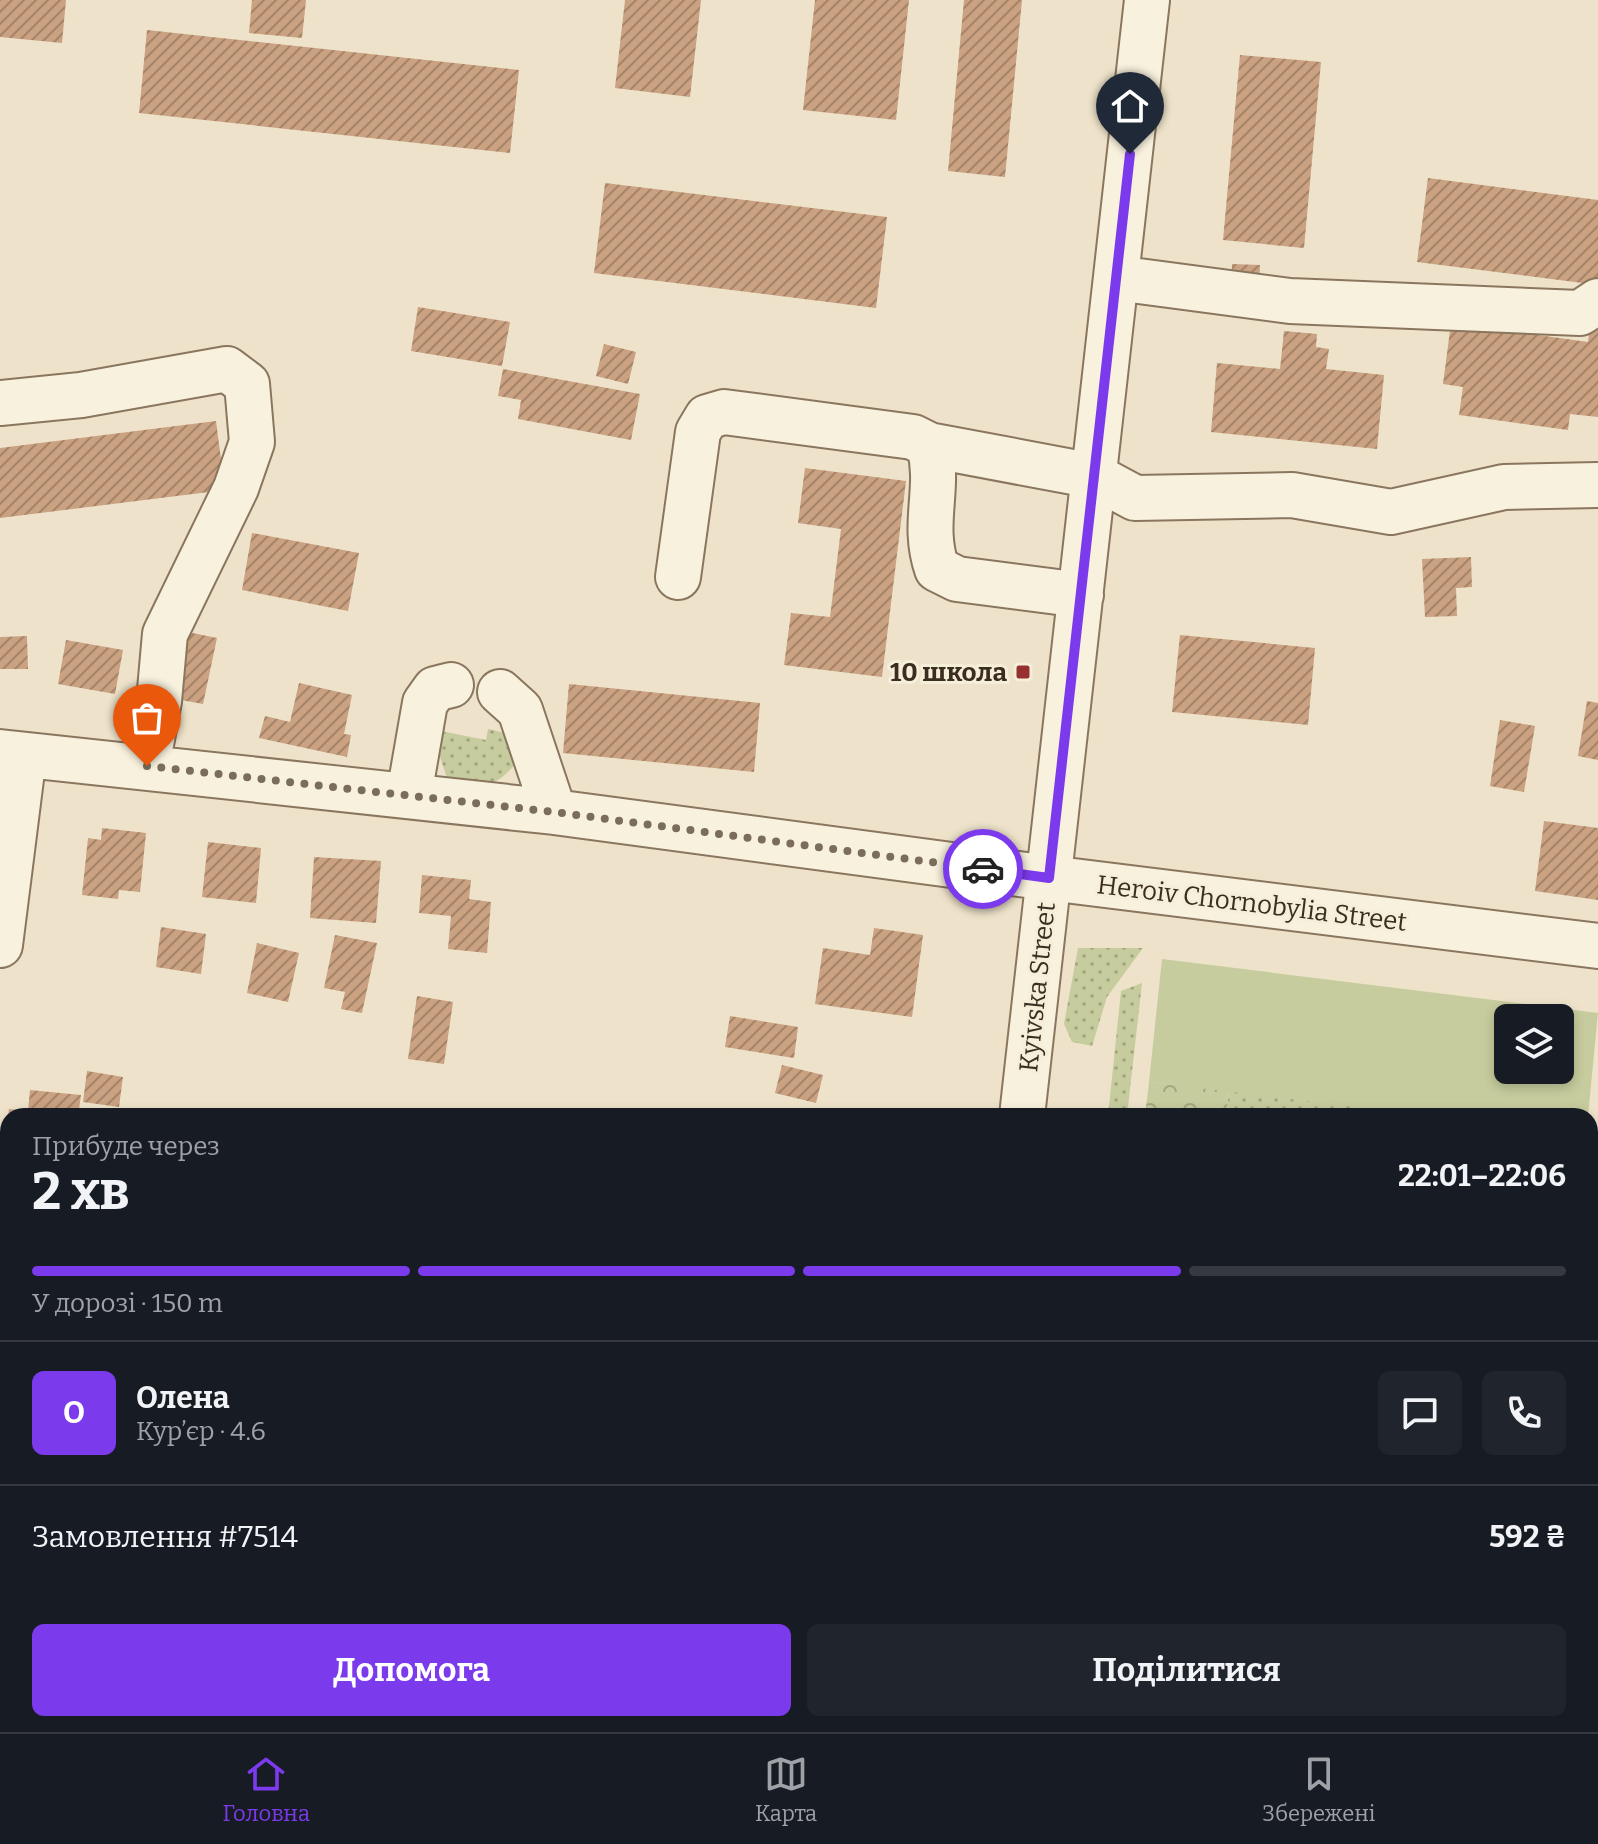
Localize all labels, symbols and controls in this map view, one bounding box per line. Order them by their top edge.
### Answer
pin [1096,72,1164,154]
icon: home [1108,84,1152,128]
place label: 10 школа [890,657,1007,688]
marker: 10 школа [1014,663,1032,681]
pin [113,684,181,766]
icon: bag [125,696,169,740]
courier [943,829,1023,909]
icon: car [961,847,1005,891]
street label: Heroiv Chornobylia Street [1095,869,1409,938]
street label: Kyivska Street [1013,900,1062,1073]
map controls [1494,1004,1574,1084]
button: layers [1494,1004,1574,1084]
text: Прибуде через [32,1131,220,1162]
text: 22:01–22:06 [1398,1158,1566,1194]
text: 2 хв [32,1160,130,1223]
text: У дорозі · 150 m [32,1288,223,1319]
button: chat [1378,1371,1462,1455]
button: phone [1482,1371,1566,1455]
text: Олена [136,1380,230,1416]
text: О [63,1395,85,1431]
text: Кур’єр · 4.6 [136,1416,266,1447]
text: Замовлення #7514 [32,1519,298,1555]
text: 592 ₴ [1489,1519,1566,1555]
button: Допомога [32,1624,791,1716]
button: Поділитися [807,1624,1566,1716]
tab: Головна [223,1752,310,1827]
tab: Карта [755,1752,817,1827]
tab: Збережені [1262,1752,1375,1827]

